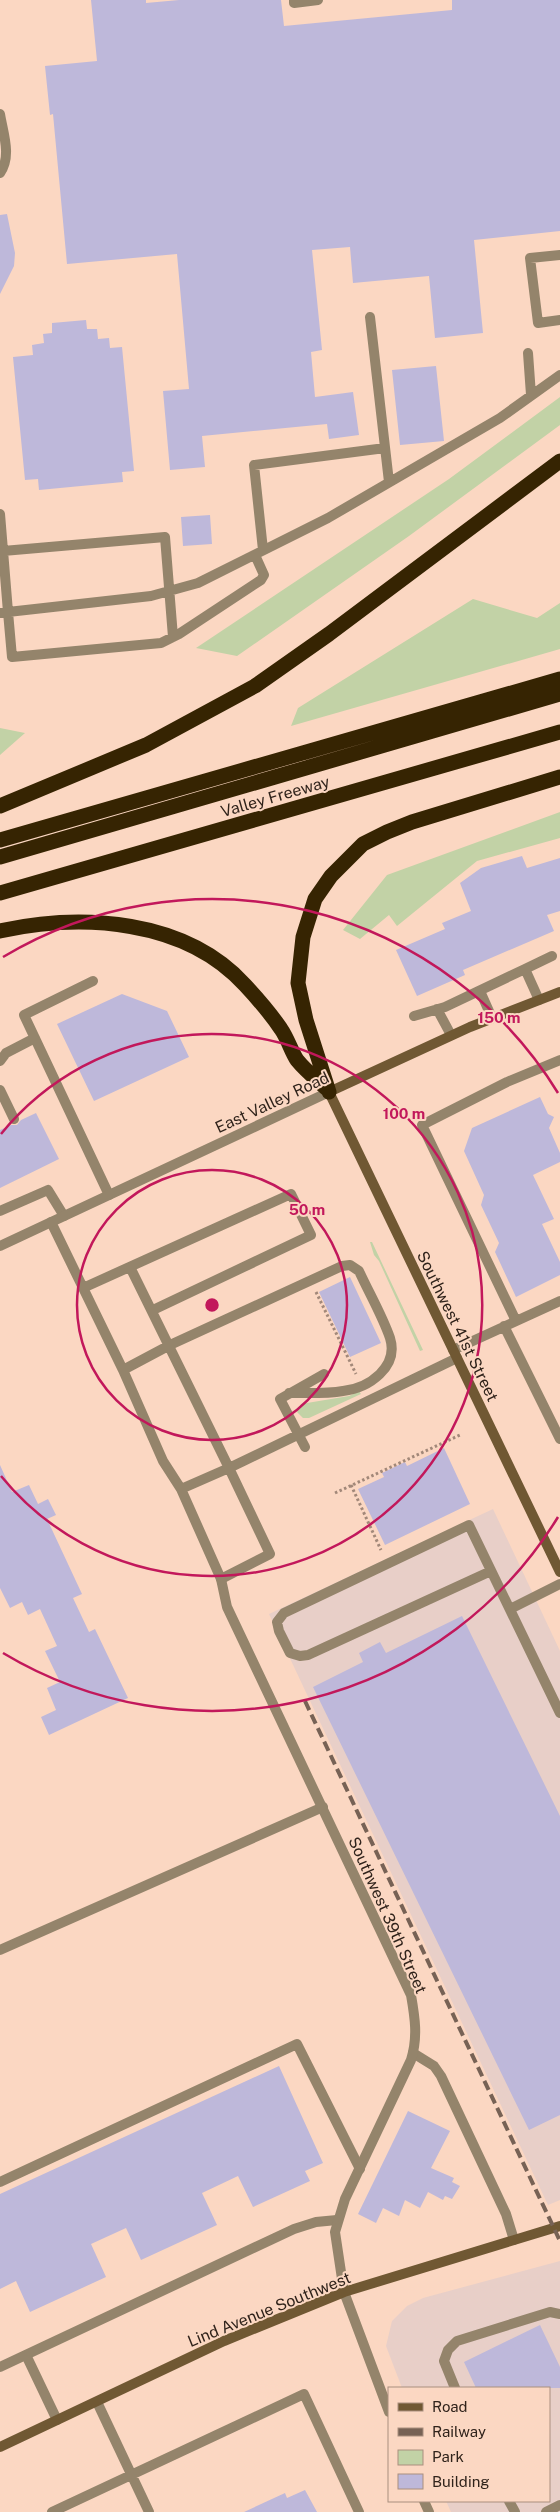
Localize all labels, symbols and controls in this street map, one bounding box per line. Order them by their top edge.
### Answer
street label: Valley Freeway [219,772,332,821]
text: 150 m [477,1009,521,1026]
street label: East Valley Road [212,1068,332,1137]
text: 100 m [383,1105,425,1122]
text: 50 m [289,1201,325,1218]
street label: Southwest 41st Street [413,1248,502,1404]
centre of rings [203,1296,221,1314]
street label: Southwest 39th Street [344,1834,431,1997]
street label: Lind Avenue Southwest [185,2268,354,2351]
legend [388,2387,550,2502]
text: Road [432,2398,468,2415]
text: Railway [432,2423,486,2440]
text: Park [432,2448,464,2465]
text: Building [432,2473,490,2490]

